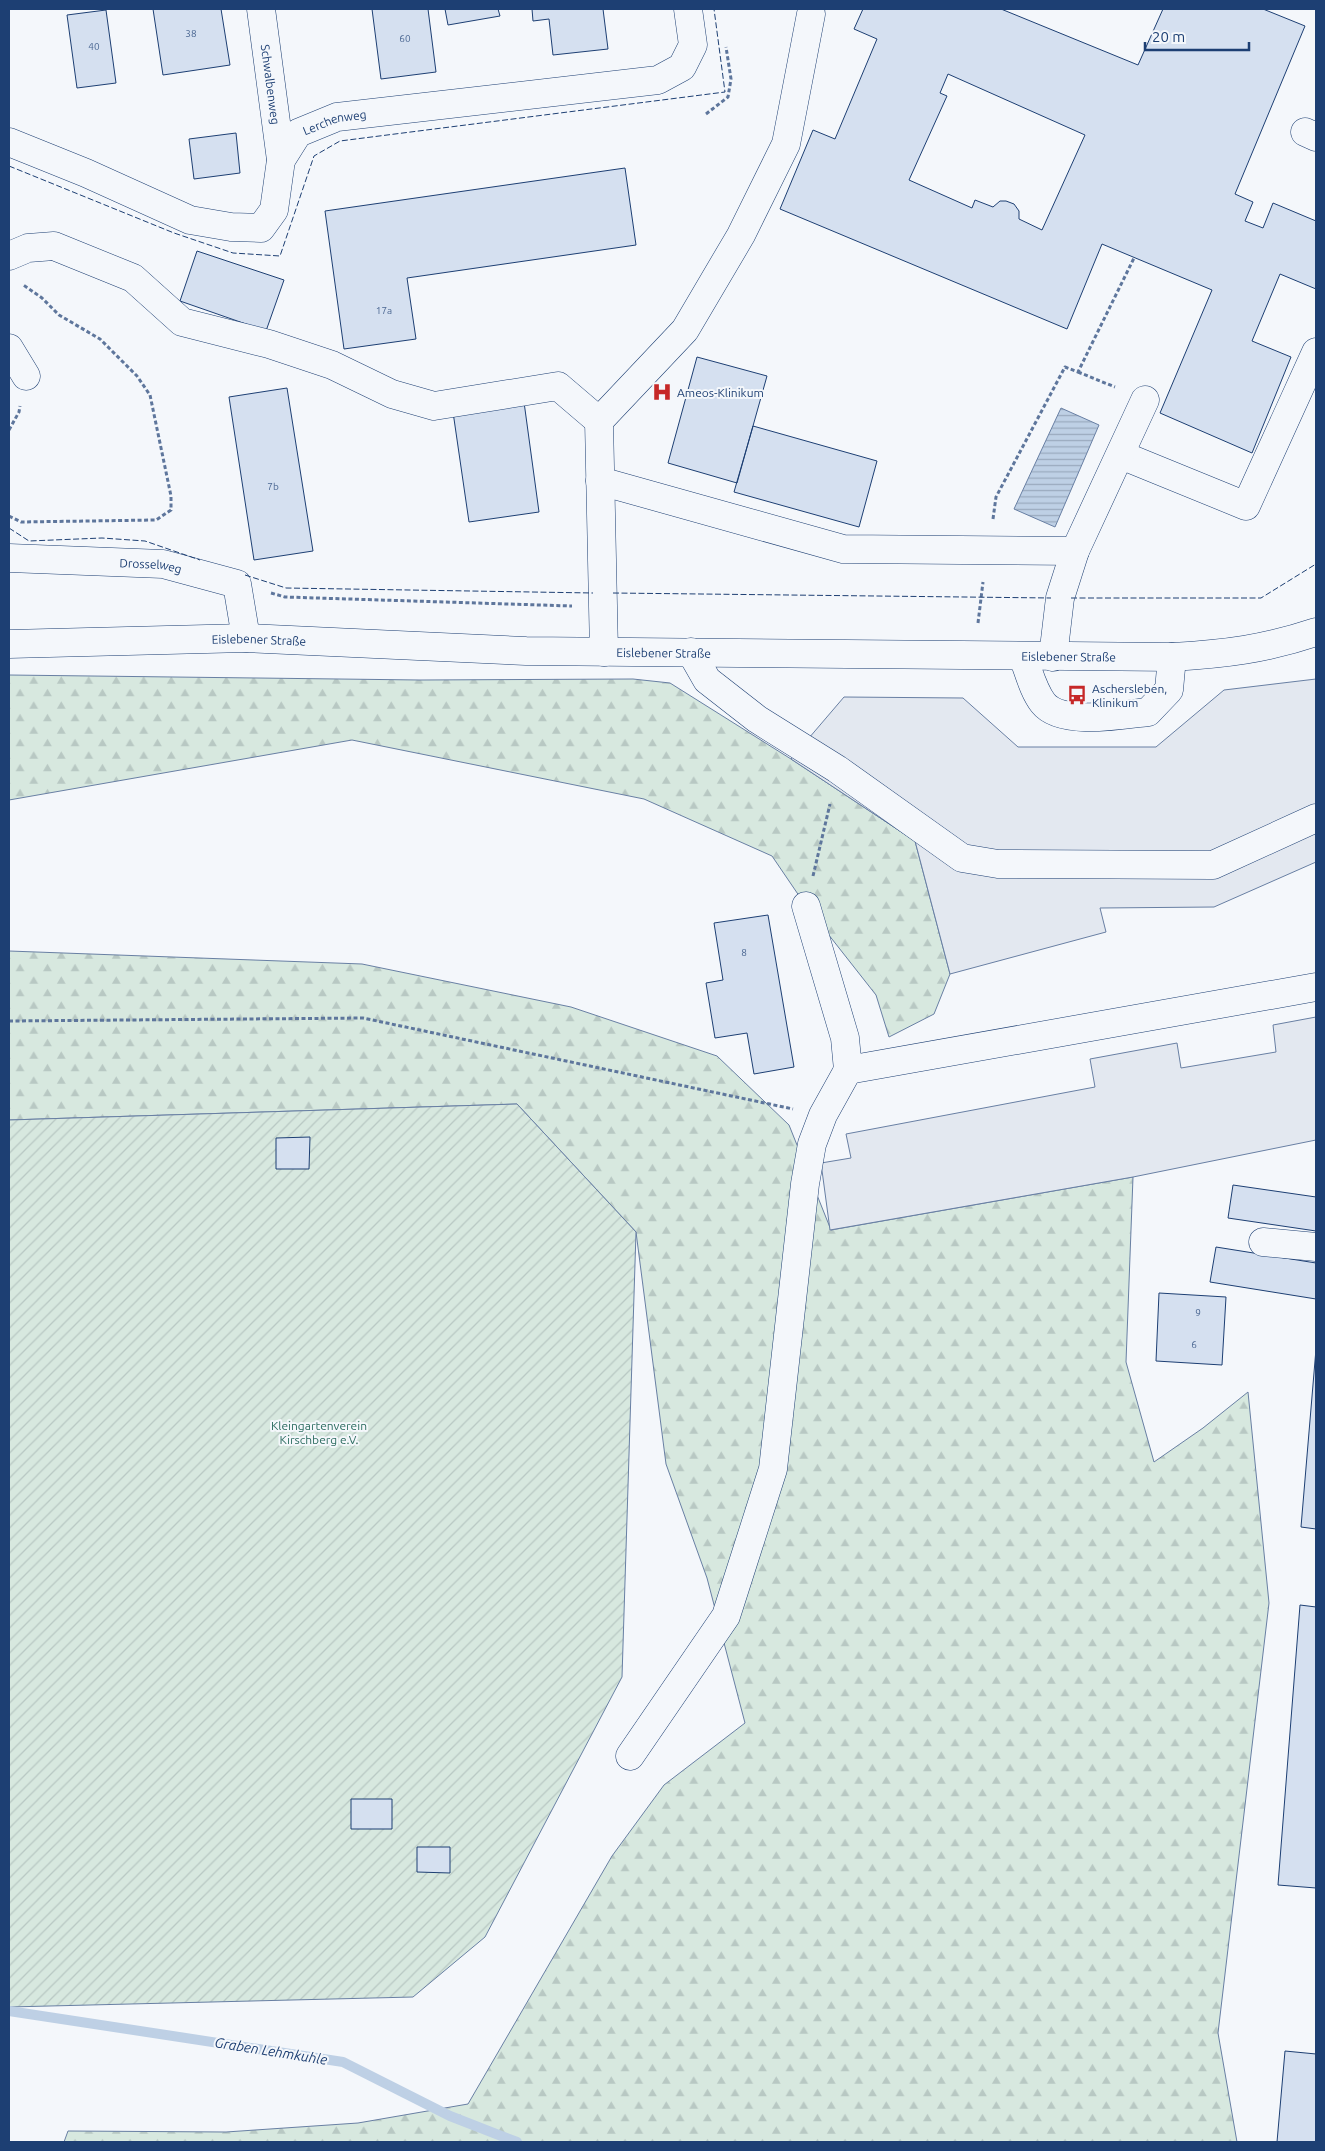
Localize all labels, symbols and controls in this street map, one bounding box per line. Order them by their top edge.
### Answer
scale bar [1145,20,1249,52]
house number: 38 [185,28,197,39]
text: 20 m [1152,28,1185,45]
house number: 60 [399,33,411,44]
house number: 40 [88,41,100,52]
street label: Schwalbenweg [259,43,283,125]
street label: Lerchenweg [301,107,367,137]
house number: 17a [376,305,392,316]
hospital icon: Ameos-Klinikum [651,381,673,403]
place label: Ameos-Klinikum [677,386,764,399]
house number: 7b [267,481,279,492]
street label: Drosselweg [119,556,183,575]
street label: Eislebener Straße [211,631,307,647]
street label: Eislebener Straße [616,645,711,659]
street label: Eislebener Straße [1021,649,1116,663]
place label: Aschersleben, Klinikum [1092,682,1167,709]
bus stop icon: Aschersleben, Klinikum [1066,684,1088,706]
house number: 8 [741,947,747,958]
house number: 9 [1195,1307,1201,1318]
house number: 6 [1191,1339,1197,1350]
park label: Kleingartenverein Kirschberg e.V. [271,1419,367,1446]
water label: Graben Lehmkuhle [214,2034,328,2068]

